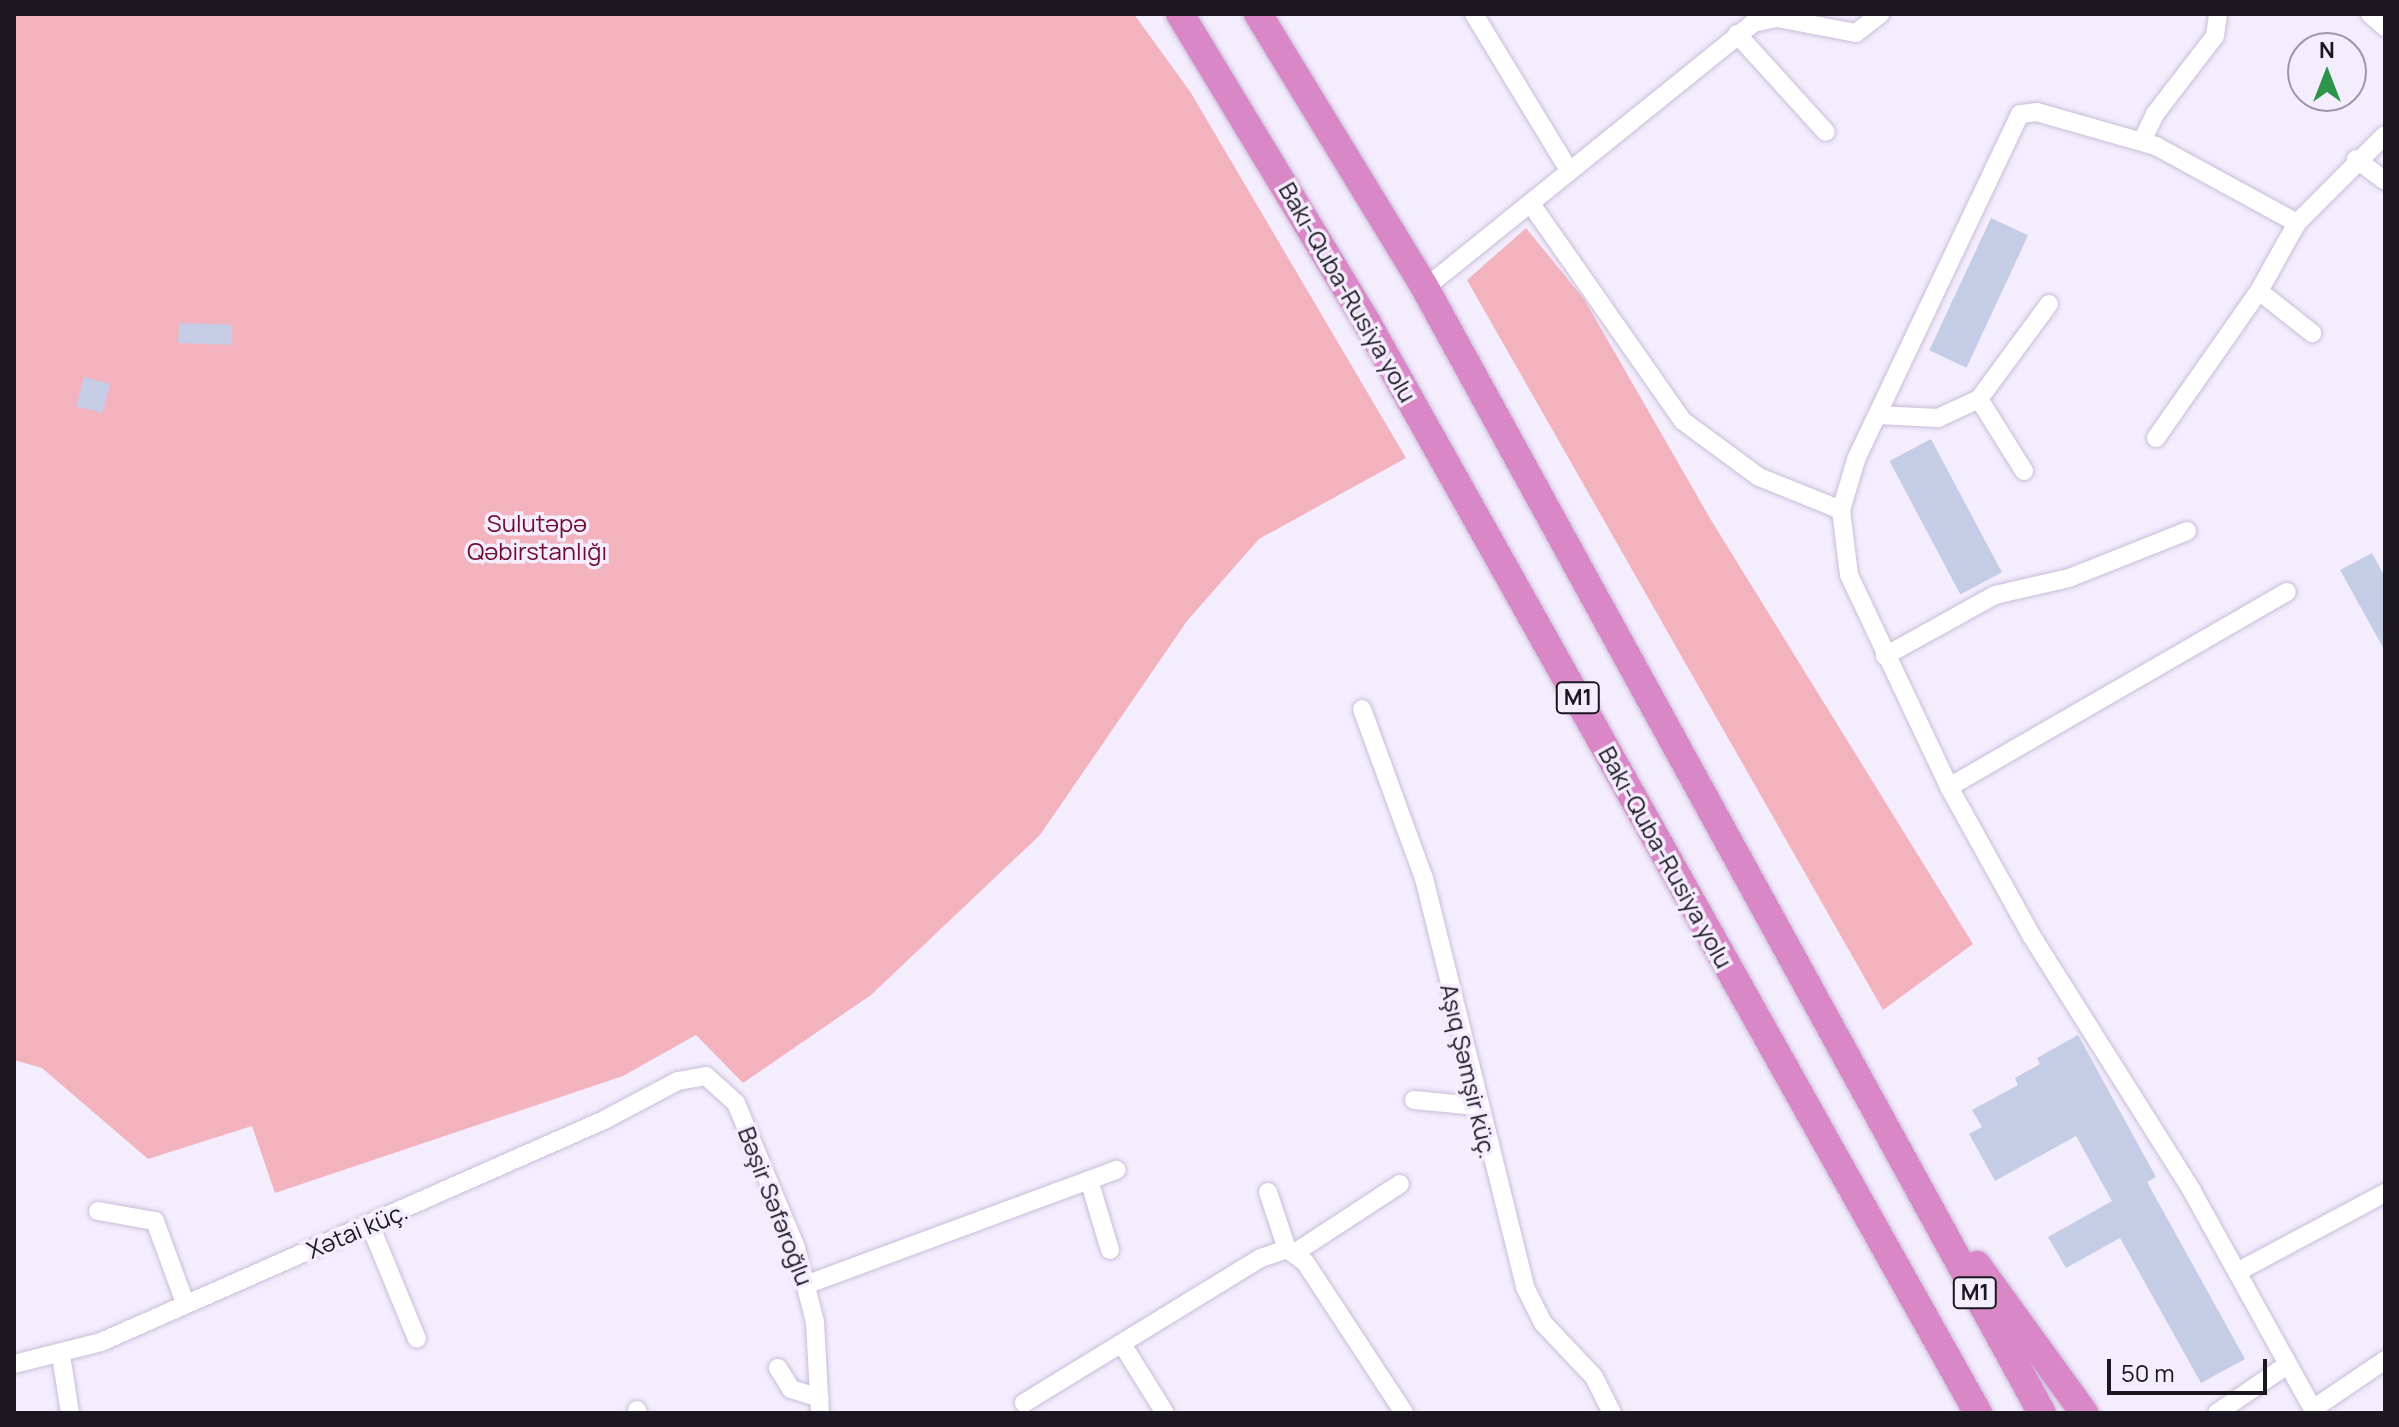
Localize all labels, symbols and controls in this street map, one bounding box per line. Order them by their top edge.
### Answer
north arrow [2287,32,2367,112]
text: N [2319,35,2335,65]
street label: Bakı-Quba-Rusiya yolu [1273,177,1423,407]
park label: Sulutəpə Qəbirstanlığı [467,509,607,565]
road number: M1 [1554,680,1602,716]
street label: Bakı-Quba-Rusiya yolu [1593,741,1739,973]
street label: Aşıq Şəmşir küç. [1435,981,1503,1161]
street label: Bəşir Səfəroğlu [732,1122,820,1290]
street label: Xətai küç. [302,1196,412,1264]
road number: M1 [1951,1275,1999,1311]
scale bar [2111,1343,2271,1393]
text: 50 m [2121,1356,2175,1389]

